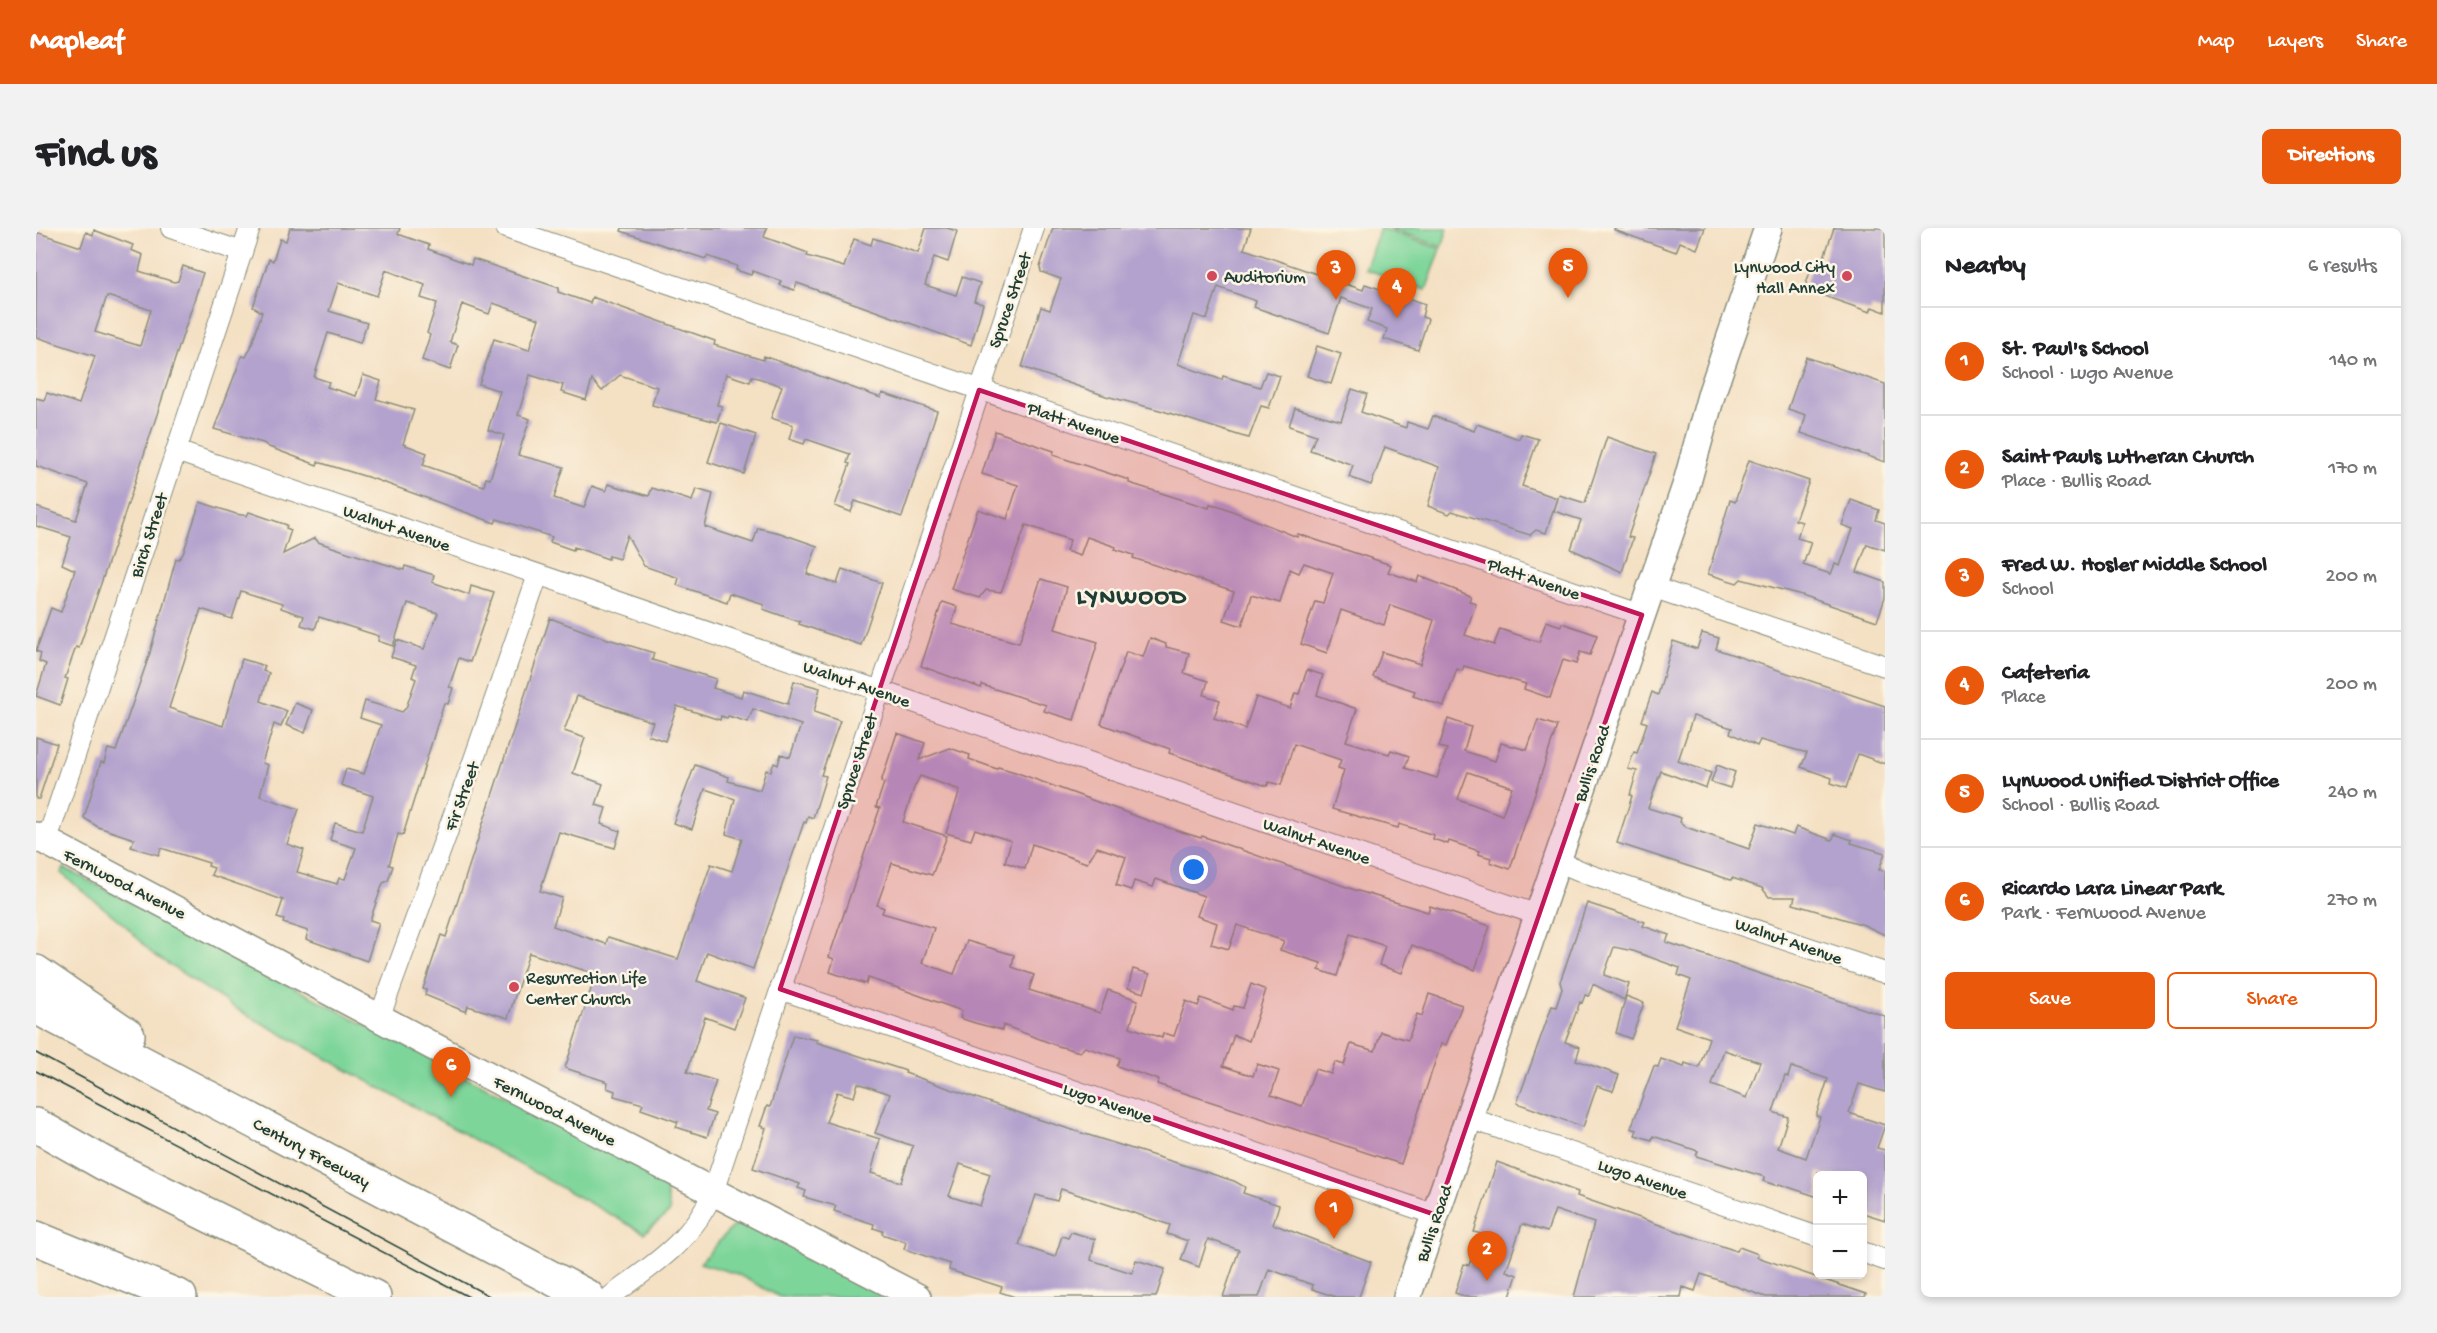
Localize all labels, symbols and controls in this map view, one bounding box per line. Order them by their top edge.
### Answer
text: Mapleaf [30,26,124,59]
text: Map [2198,30,2234,55]
text: Layers [2267,30,2323,55]
text: Share [2356,30,2407,55]
button: Directions [2262,129,2401,184]
text: Find us [36,132,156,181]
pin: 5 [1548,248,1588,298]
street label: Spruce Street [985,249,1038,351]
pin: 3 [1316,250,1356,300]
text: Nearby [1945,252,2026,283]
text: 6 results [2308,256,2377,279]
place label: Lynwood City Hall Annex [1734,258,1836,300]
place label: Auditorium [1224,268,1306,289]
pin: 4 [1378,268,1416,318]
marker: Auditorium [1205,269,1219,283]
marker: Lynwood City Hall Annex [1840,269,1854,283]
text: St. Paul's School [2002,337,2149,363]
text: 1 [1960,350,1969,373]
text: 140 m [2329,350,2377,373]
text: School · Lugo Avenue [2002,363,2173,386]
street label: Platt Avenue [1023,398,1123,450]
text: Saint Pauls Lutheran Church [2002,445,2254,471]
text: 2 [1960,458,1969,481]
text: 170 m [2328,458,2377,481]
text: Place · Bullis Road [2002,471,2150,494]
street label: Birch Street [127,489,174,582]
street label: Walnut Avenue [340,501,453,558]
text: Fred W. Hosler Middle School [2002,553,2267,579]
street label: Platt Avenue [1483,554,1583,606]
text: 3 [1959,566,1970,589]
text: 200 m [2326,566,2377,589]
text: School [2002,579,2054,602]
district label: LYNWOOD [1076,584,1188,613]
street label: Walnut Avenue [800,657,913,714]
text: Cafeteria [2002,661,2089,687]
text: 4 [1960,674,1969,697]
text: 200 m [2326,674,2377,697]
text: Place [2002,687,2046,710]
street label: Spruce Street [833,710,884,812]
street label: Bullis Road [1570,721,1617,806]
street label: Fir Street [441,758,486,835]
text: Lynwood Unified District Office [2002,769,2279,795]
text: 5 [1959,782,1970,805]
text: 240 m [2327,782,2377,805]
text: School · Bullis Road [2002,795,2158,818]
street label: Walnut Avenue [1260,814,1373,871]
street label: Fernwood Avenue [58,845,189,926]
your location [1179,855,1208,884]
text: Ricardo Lara Linear Park [2002,877,2223,903]
text: 6 [1959,890,1970,913]
text: 270 m [2327,890,2377,913]
text: Park · Fernwood Avenue [2002,903,2206,926]
street label: Walnut Avenue [1732,914,1845,971]
place label: Resurrection Life Center Church [526,969,647,1011]
button: Save [1945,972,2155,1029]
button: Share [2167,972,2377,1029]
marker: Resurrection Life Center Church [507,980,521,994]
pin: 6 [432,1048,470,1097]
street label: Fernwood Avenue [488,1072,619,1153]
street label: Lugo Avenue [1060,1079,1155,1130]
street label: Century Freeway [249,1114,373,1194]
street label: Lugo Avenue [1595,1155,1690,1206]
map controls [1813,1171,1867,1279]
button: + [1813,1171,1867,1225]
street label: Bullis Road [1412,1181,1459,1266]
pin: 1 [1314,1190,1354,1239]
button: − [1813,1225,1867,1279]
pin: 2 [1468,1232,1506,1281]

